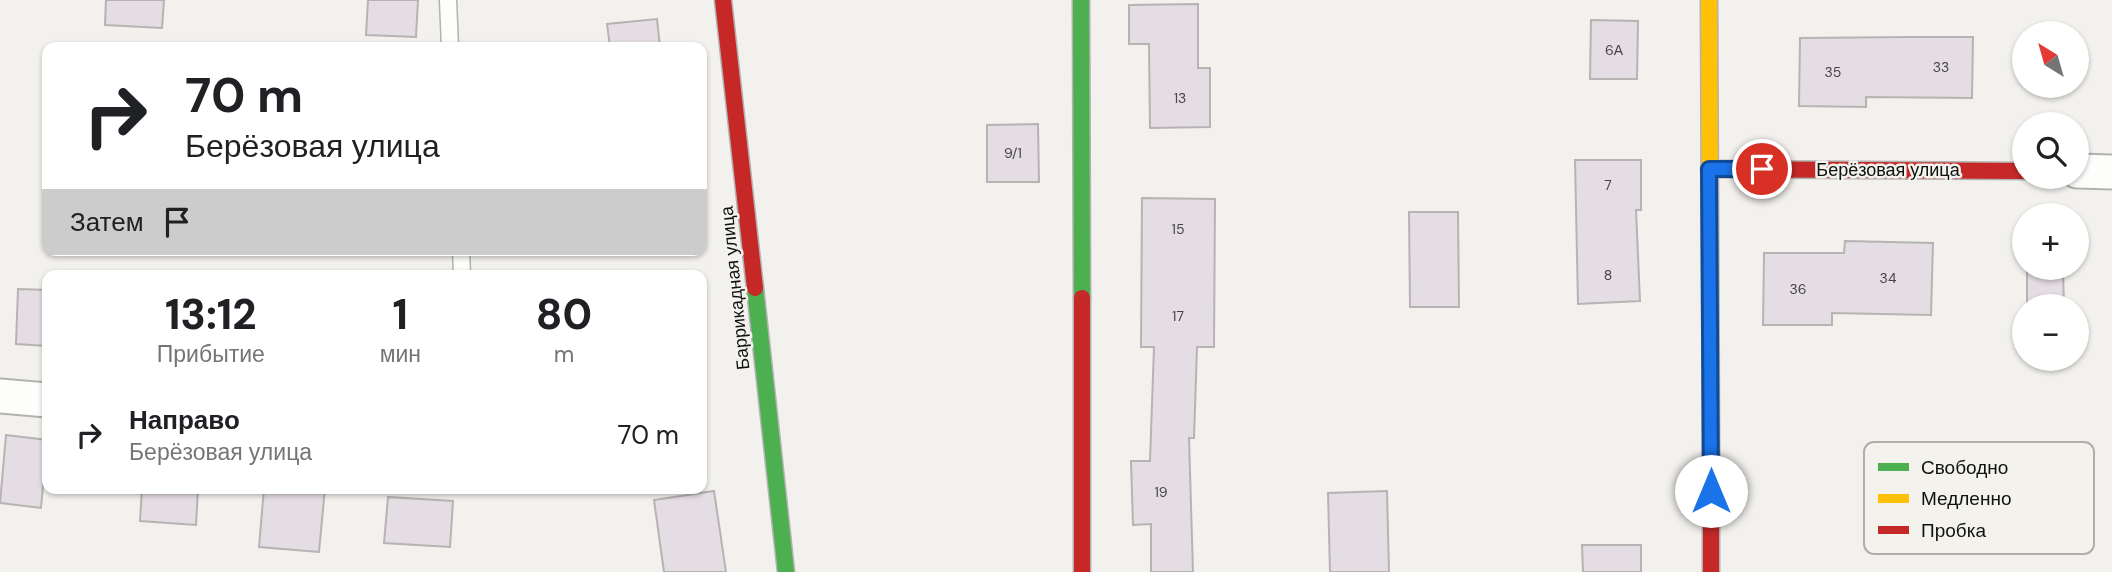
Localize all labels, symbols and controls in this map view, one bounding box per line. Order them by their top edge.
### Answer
north arrow [2012,21,2090,98]
map controls [2012,21,2089,371]
house number: 6А [1605,41,1624,59]
house number: 33 [1933,58,1949,76]
text: 70 m [185,63,303,127]
house number: 35 [1825,63,1841,81]
icon: right [70,70,161,161]
house number: 13 [1174,89,1186,107]
button: search [2012,112,2089,189]
text: Берёзовая улица [185,125,440,167]
pin [1732,139,1792,199]
house number: 9/1 [1004,144,1022,162]
icon: arrive [1743,150,1781,188]
street label: Берёзовая улица [1816,158,1961,182]
house number: 7 [1604,176,1612,194]
icon: arrive [158,203,196,241]
button: + [2012,203,2089,280]
street label: Баррикадная улица [714,204,756,371]
text: Затем [70,205,144,239]
house number: 15 [1172,220,1184,238]
house number: 8 [1604,266,1612,284]
house number: 34 [1880,269,1897,287]
house number: 36 [1789,280,1807,298]
text: 13:12 [165,287,257,342]
text: 1 [393,287,408,342]
text: 80 [536,287,592,342]
button: − [2012,294,2089,371]
house number: 17 [1172,307,1184,325]
text: Прибытие [157,339,265,369]
text: мин [380,339,421,369]
text: m [554,339,574,369]
text: Направо [129,403,240,437]
icon: right [70,416,108,454]
text: 70 m [618,418,679,452]
text: Берёзовая улица [129,437,312,467]
legend [1864,442,2094,554]
position arrow [1674,454,1748,528]
text: Свободно [1921,455,2008,480]
house number: 19 [1154,483,1168,501]
text: Медленно [1921,486,2011,511]
text: Пробка [1921,518,1986,543]

